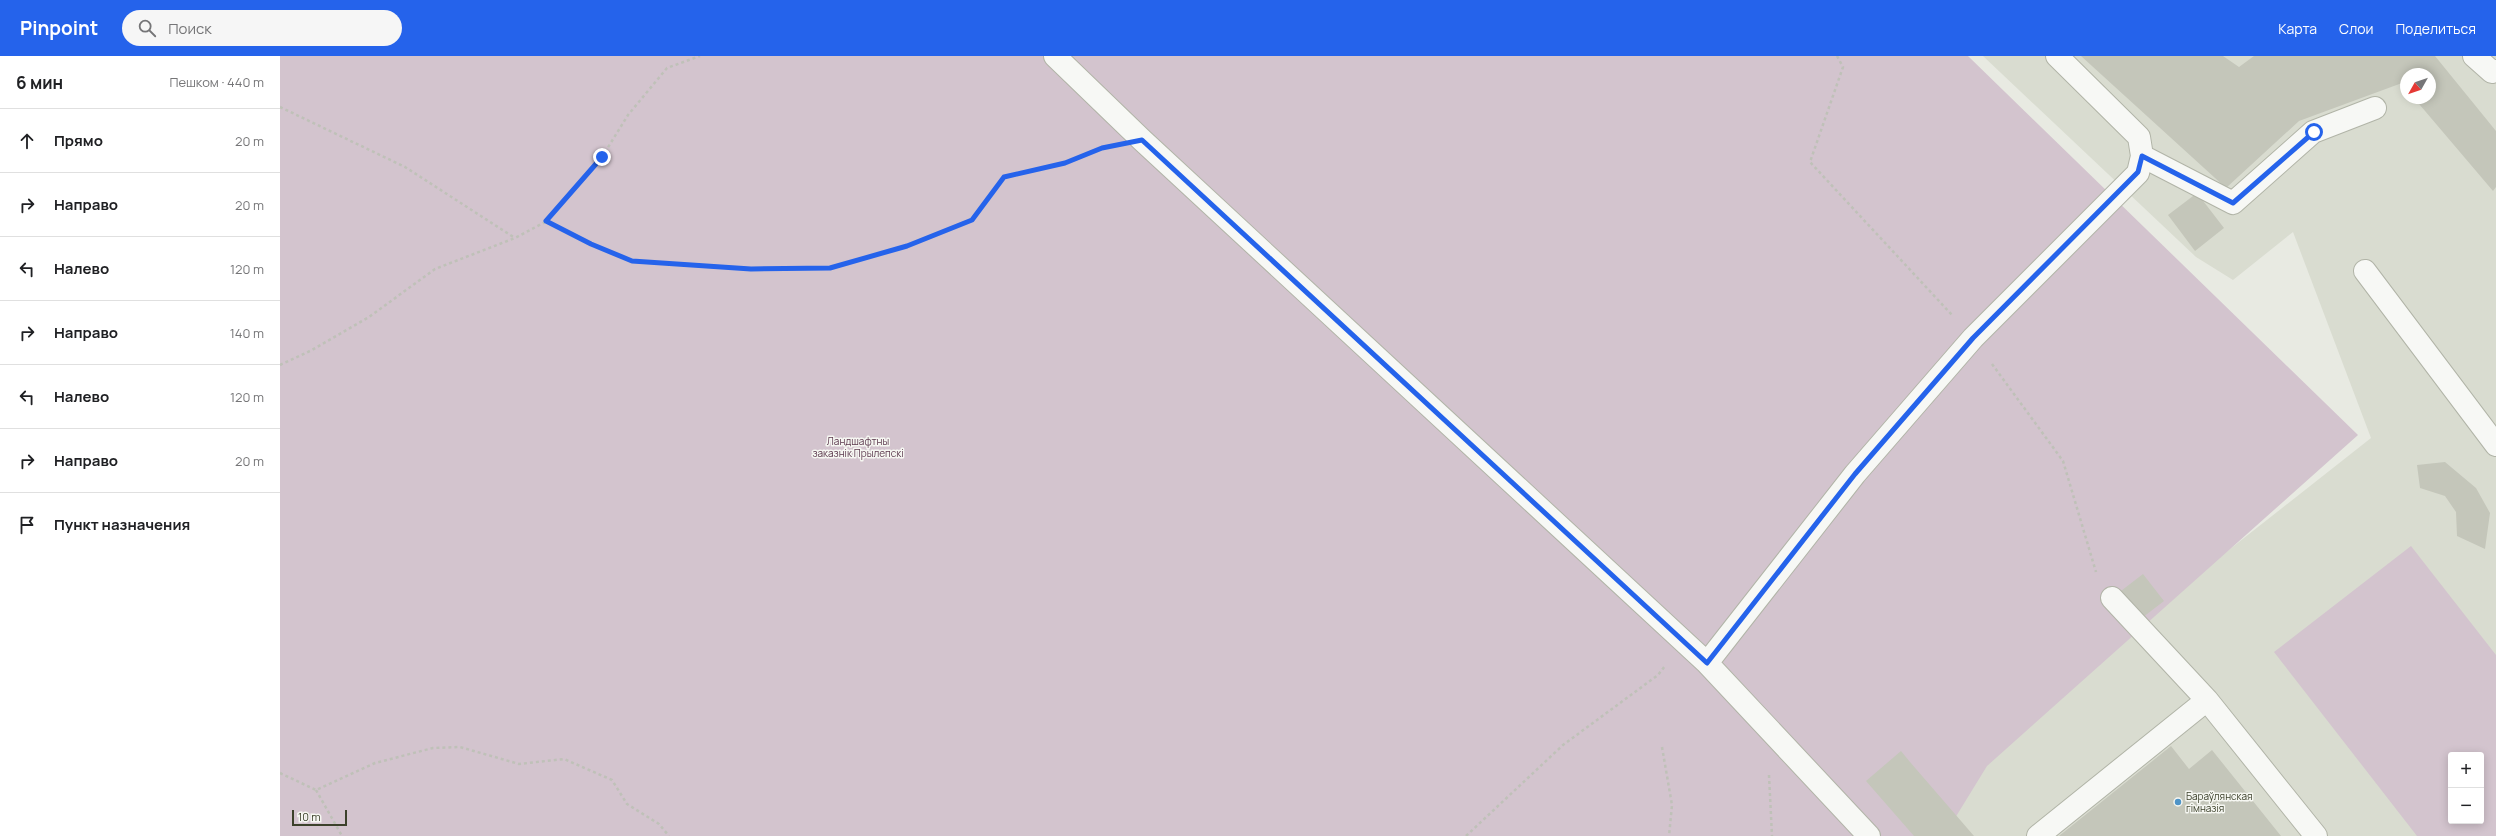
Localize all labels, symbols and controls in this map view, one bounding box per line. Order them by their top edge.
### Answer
search box [122,10,402,46]
text: Pinpoint [20,15,98,41]
icon: search [136,17,158,39]
text: Поиск [168,18,212,39]
text: Карта [2278,19,2317,38]
text: Слои [2339,19,2373,38]
text: Поделиться [2395,19,2476,38]
north arrow [2400,68,2436,104]
text: 6 мин [16,71,63,94]
text: Пешком · 440 m [169,73,264,91]
route start [2305,123,2323,141]
icon: ahead [16,130,38,152]
text: Прямо [54,130,103,151]
text: 20 m [235,132,264,150]
route end [593,148,611,166]
icon: right [16,194,38,216]
text: Направо [54,194,118,215]
text: 20 m [235,196,264,214]
icon: left [16,258,38,280]
text: Налево [54,258,109,279]
text: 120 m [230,260,264,278]
icon: right [16,322,38,344]
text: Направо [54,322,118,343]
text: 140 m [230,324,264,342]
icon: left [16,386,38,408]
text: Налево [54,386,109,407]
text: 120 m [230,388,264,406]
park label: Ландшафтны заказнік Прылепскі [812,434,904,460]
icon: right [16,450,38,472]
text: Направо [54,450,118,471]
text: 20 m [235,452,264,470]
icon: arrive [16,514,38,536]
text: Пункт назначения [54,514,190,535]
map controls [2448,752,2484,824]
button: + [2448,752,2484,788]
button: − [2448,788,2484,824]
place label: Бараўлянская гімназія [2186,789,2253,815]
marker: Бараўлянская гімназія [2173,797,2183,807]
scale bar [292,808,347,827]
text: 10 m [298,809,321,824]

